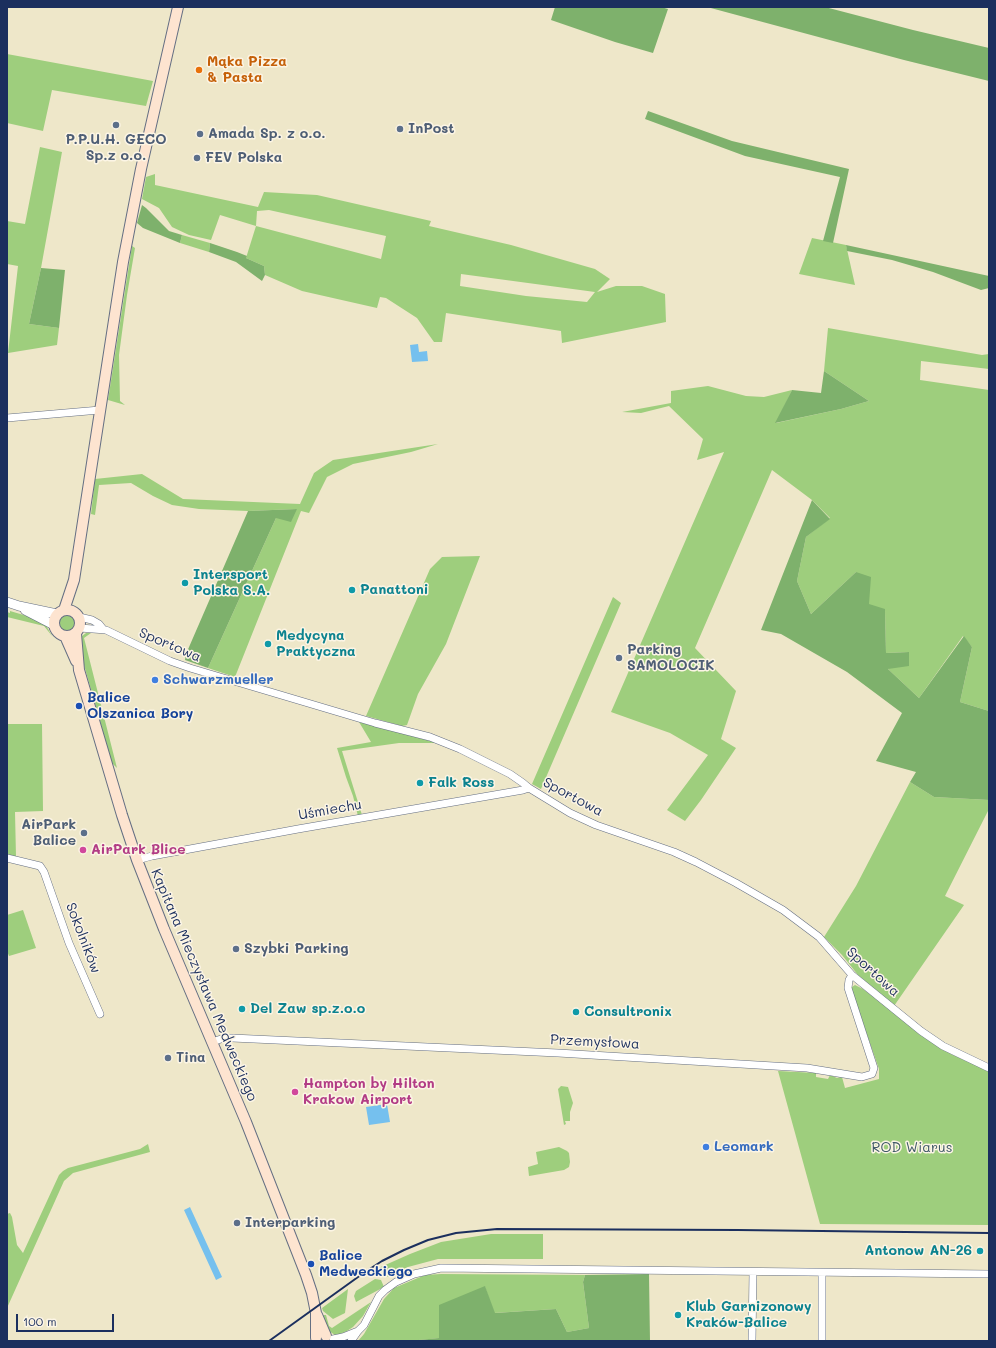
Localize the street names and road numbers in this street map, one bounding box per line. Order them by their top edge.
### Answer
street label: Sportowa [136,624,204,666]
street label: Sportowa [540,774,606,820]
street label: Uśmiechu [297,796,363,824]
street label: Kapitana Mieczysława Medweckiego [147,866,261,1104]
street label: Sokolników [62,900,104,976]
street label: Sportowa [843,944,903,1000]
street label: Przemysłowa [550,1031,640,1053]

